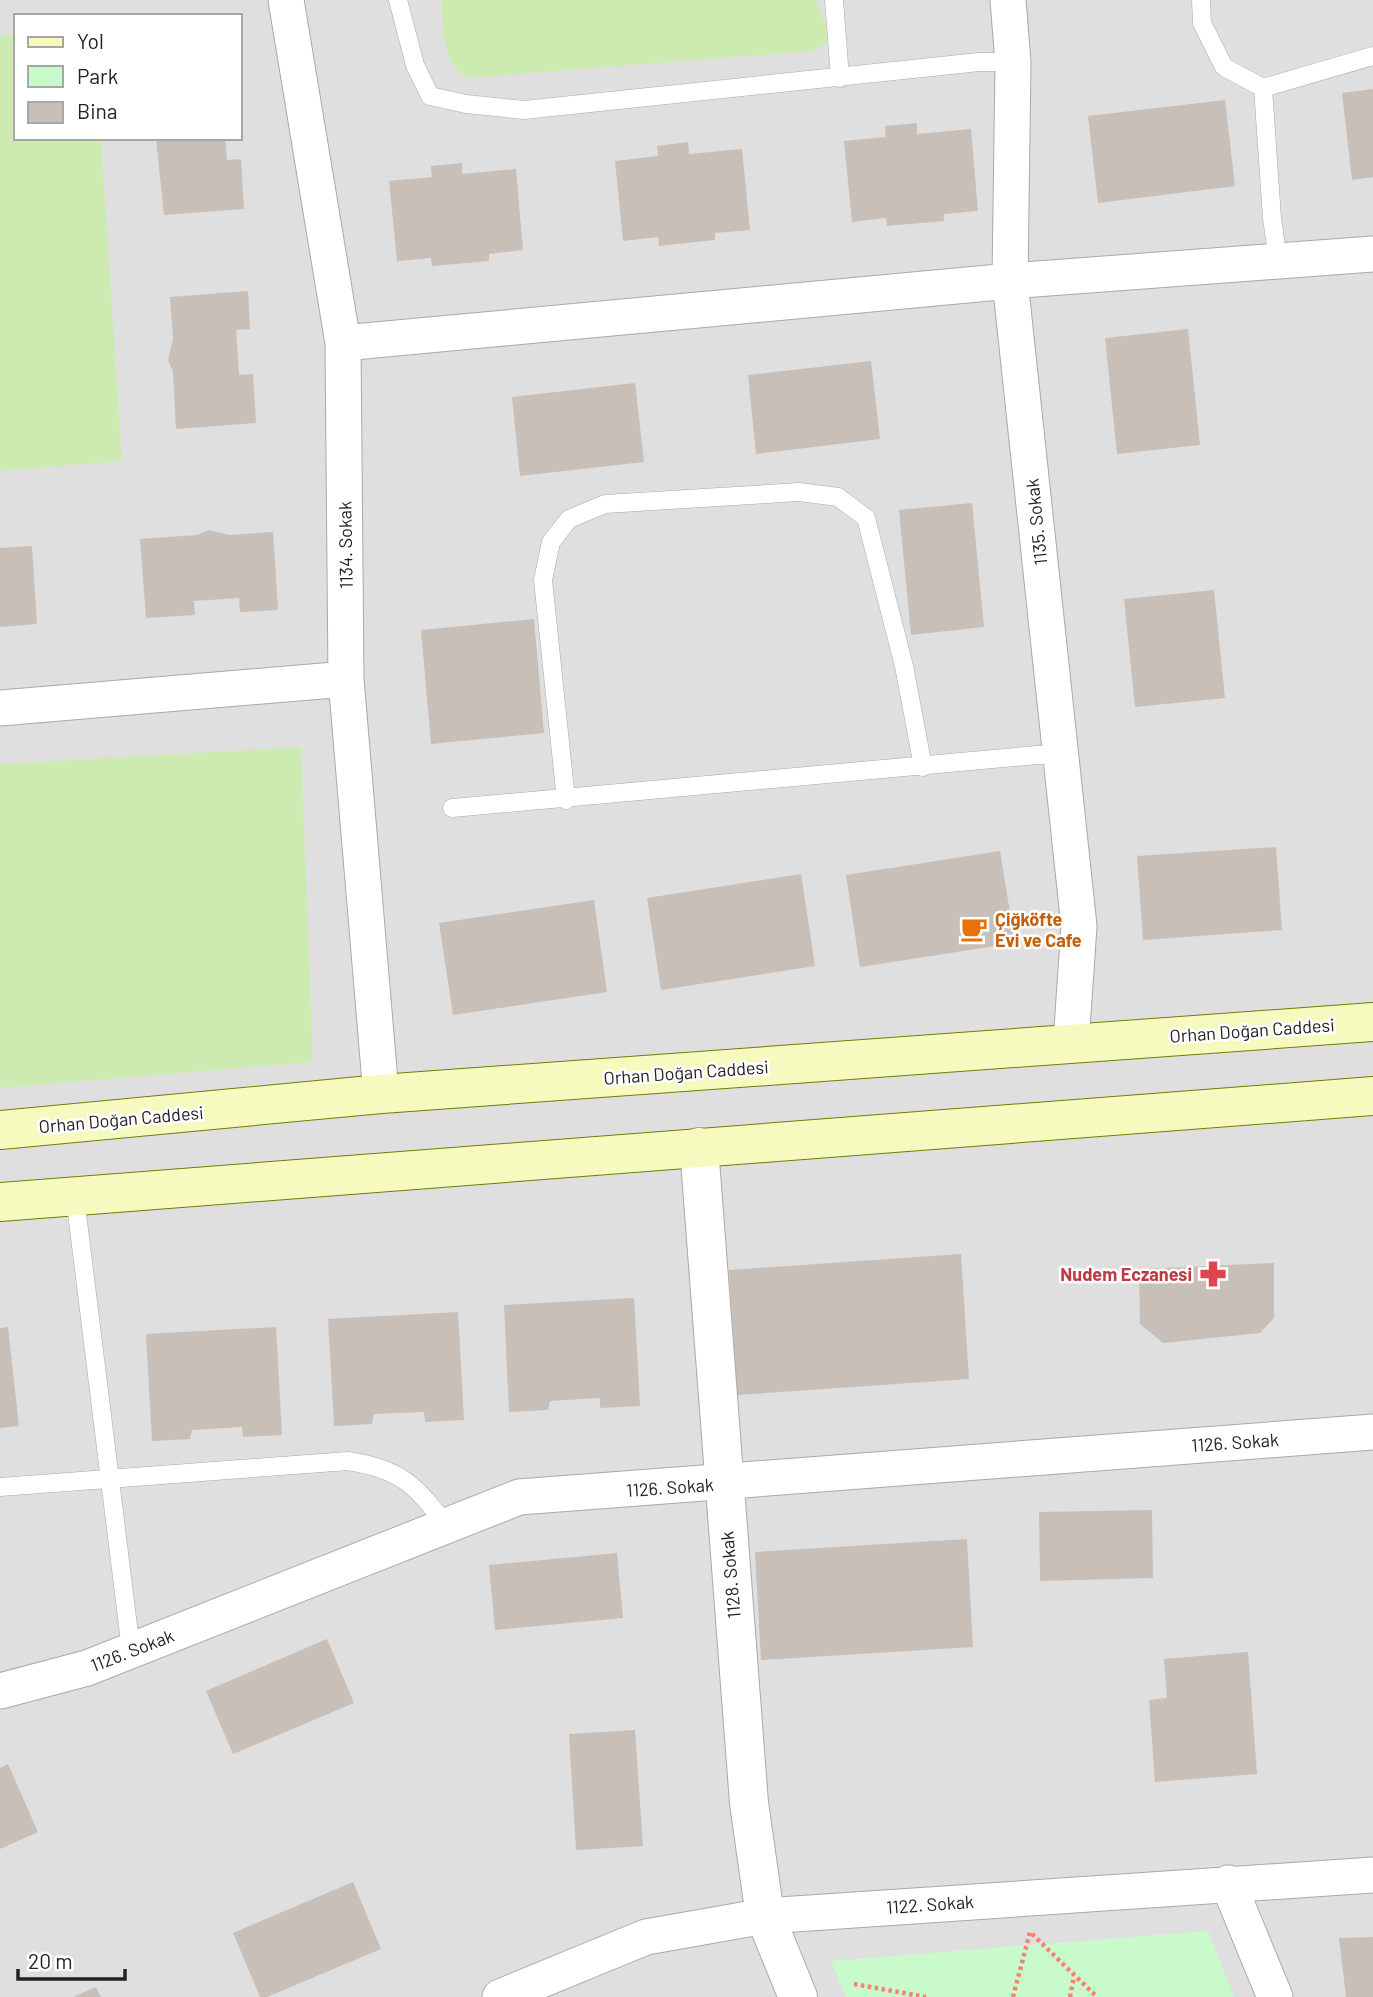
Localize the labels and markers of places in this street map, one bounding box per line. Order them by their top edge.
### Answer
place label: Çiğköfte Evi ve Cafe [995,908,1082,951]
cafe icon: Çiğköfte Evi ve Cafe [959,914,989,944]
pharmacy icon: Nudem Eczanesi [1198,1259,1228,1289]
place label: Nudem Eczanesi [1060,1263,1192,1285]

